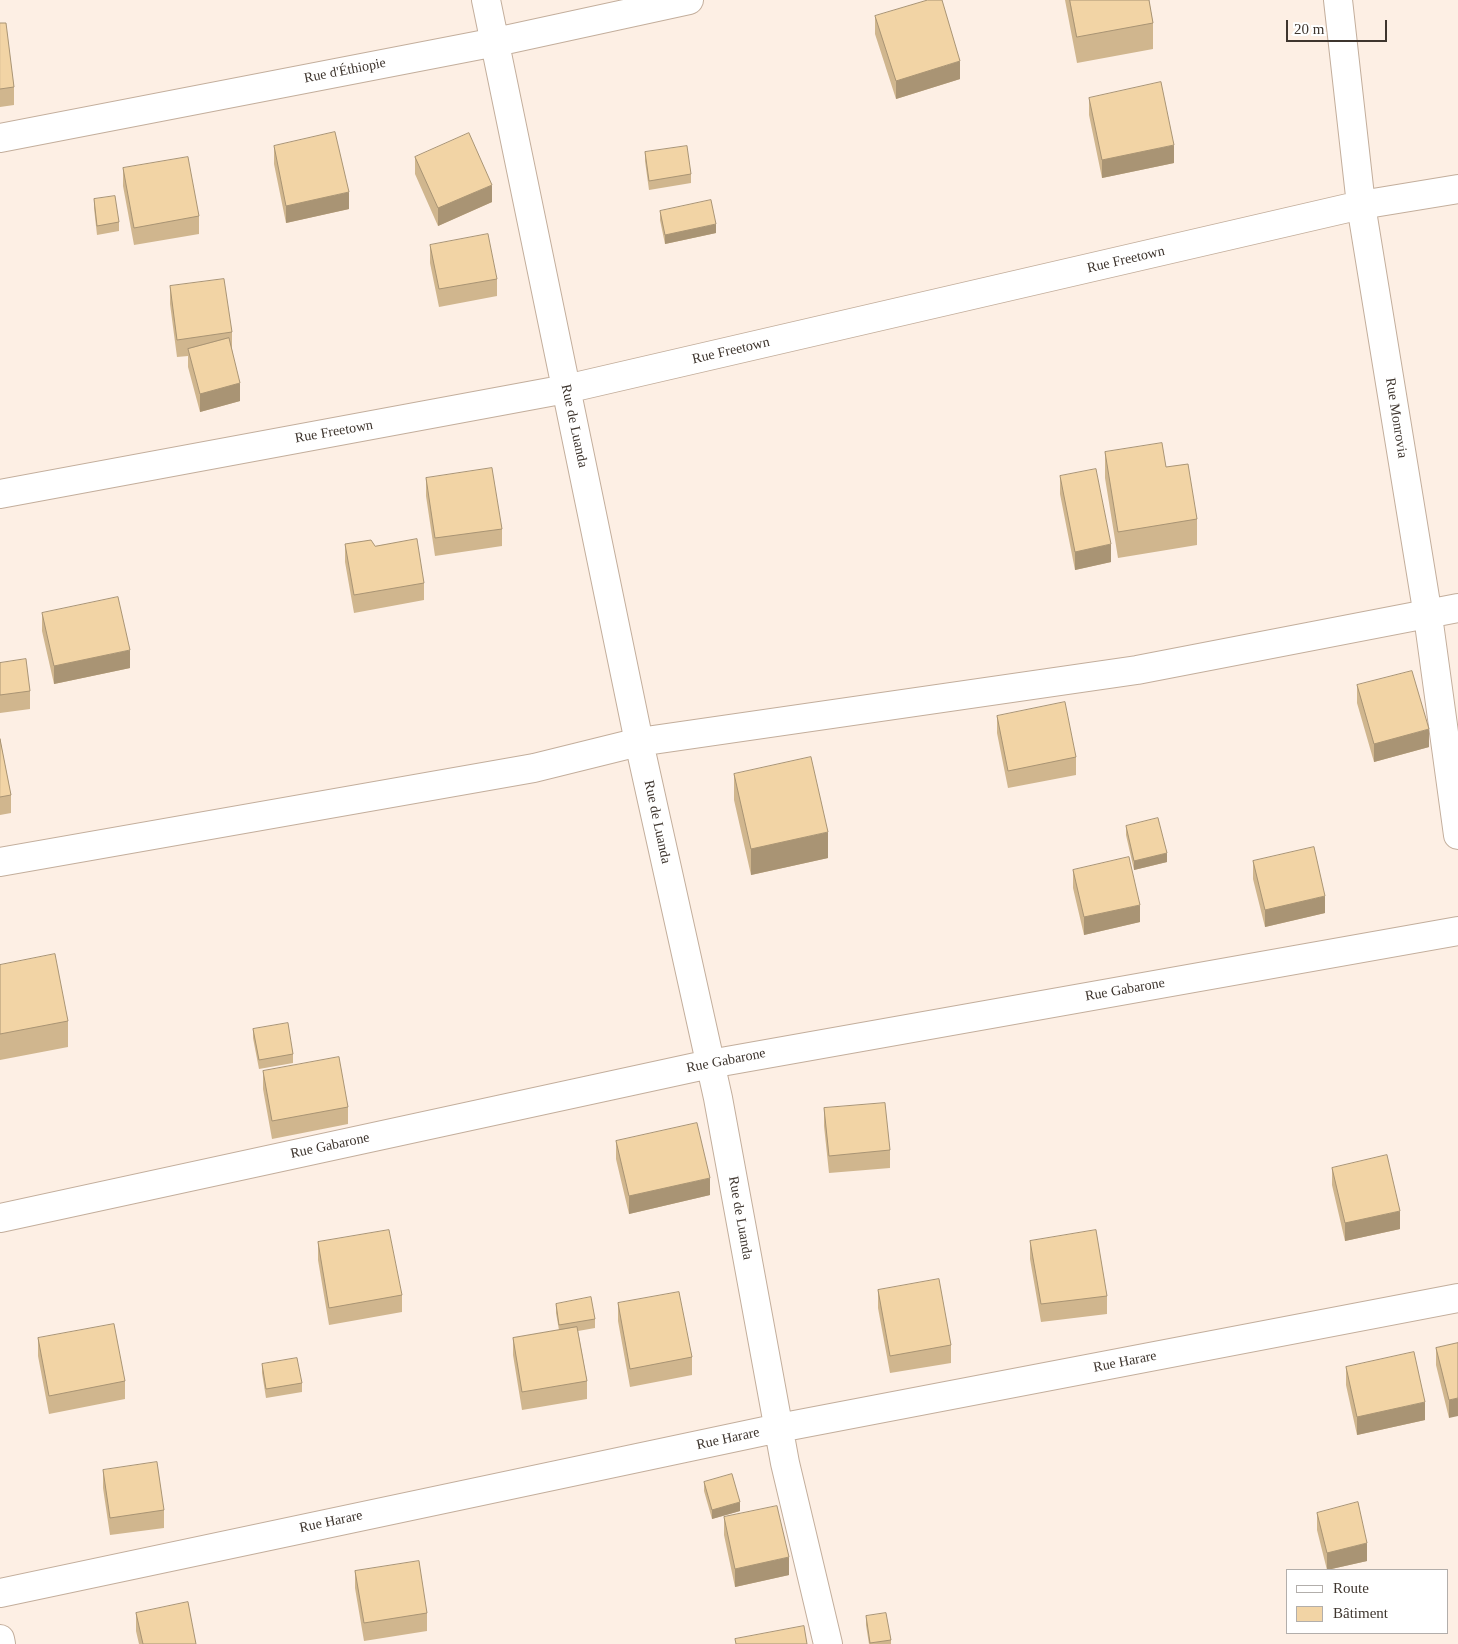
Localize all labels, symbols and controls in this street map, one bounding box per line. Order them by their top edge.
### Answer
scale bar [1288,10,1389,42]
text: 20 m [1294,21,1324,37]
street label: Rue d'Éthiopie [303,55,387,87]
street label: Rue Freetown [1086,243,1166,277]
street label: Rue Freetown [691,334,771,368]
street label: Rue Monrovia [1381,377,1411,459]
street label: Rue de Luanda [557,383,591,469]
street label: Rue Freetown [294,417,374,447]
street label: Rue de Luanda [640,779,674,865]
street label: Rue Gabarone [1084,975,1166,1005]
street label: Rue Gabarone [685,1045,767,1077]
street label: Rue Gabarone [289,1129,371,1163]
street label: Rue de Luanda [724,1175,756,1261]
street label: Rue Harare [1092,1348,1158,1376]
street label: Rue Harare [695,1424,761,1454]
street label: Rue Harare [298,1507,364,1537]
legend [1286,1569,1448,1634]
text: Route [1333,1580,1369,1596]
text: Bâtiment [1333,1605,1388,1621]

